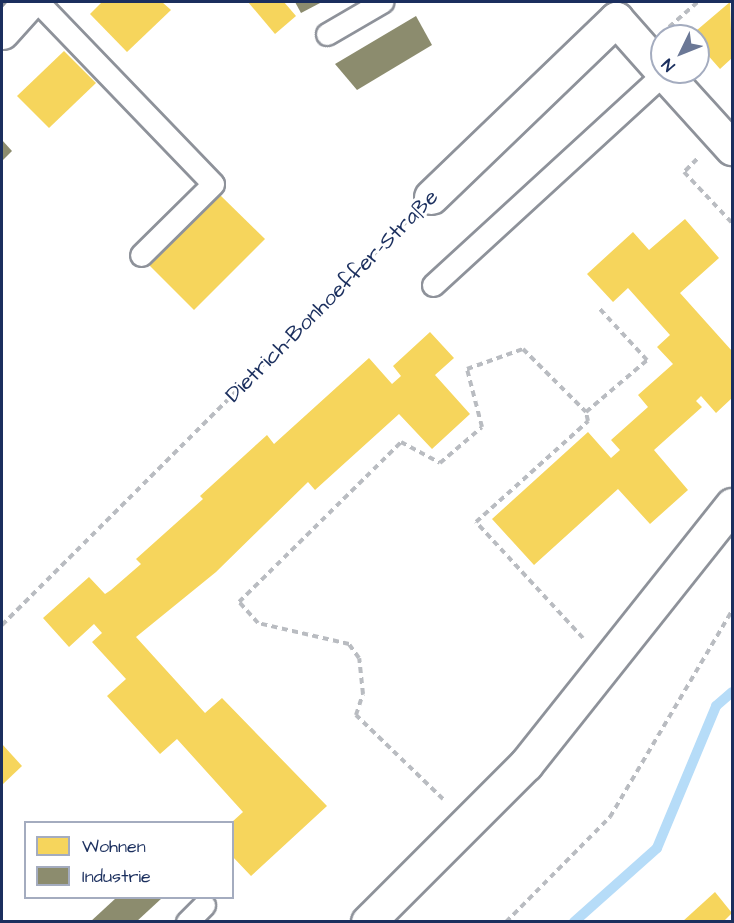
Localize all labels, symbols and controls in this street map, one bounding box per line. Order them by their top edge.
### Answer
north arrow [650,24,710,84]
text: N [657,54,680,76]
street label: Dietrich-Bonhoeffer-Straße [220,184,444,408]
legend [24,821,234,899]
text: Wohnen [82,834,146,859]
text: Industrie [82,864,151,889]

